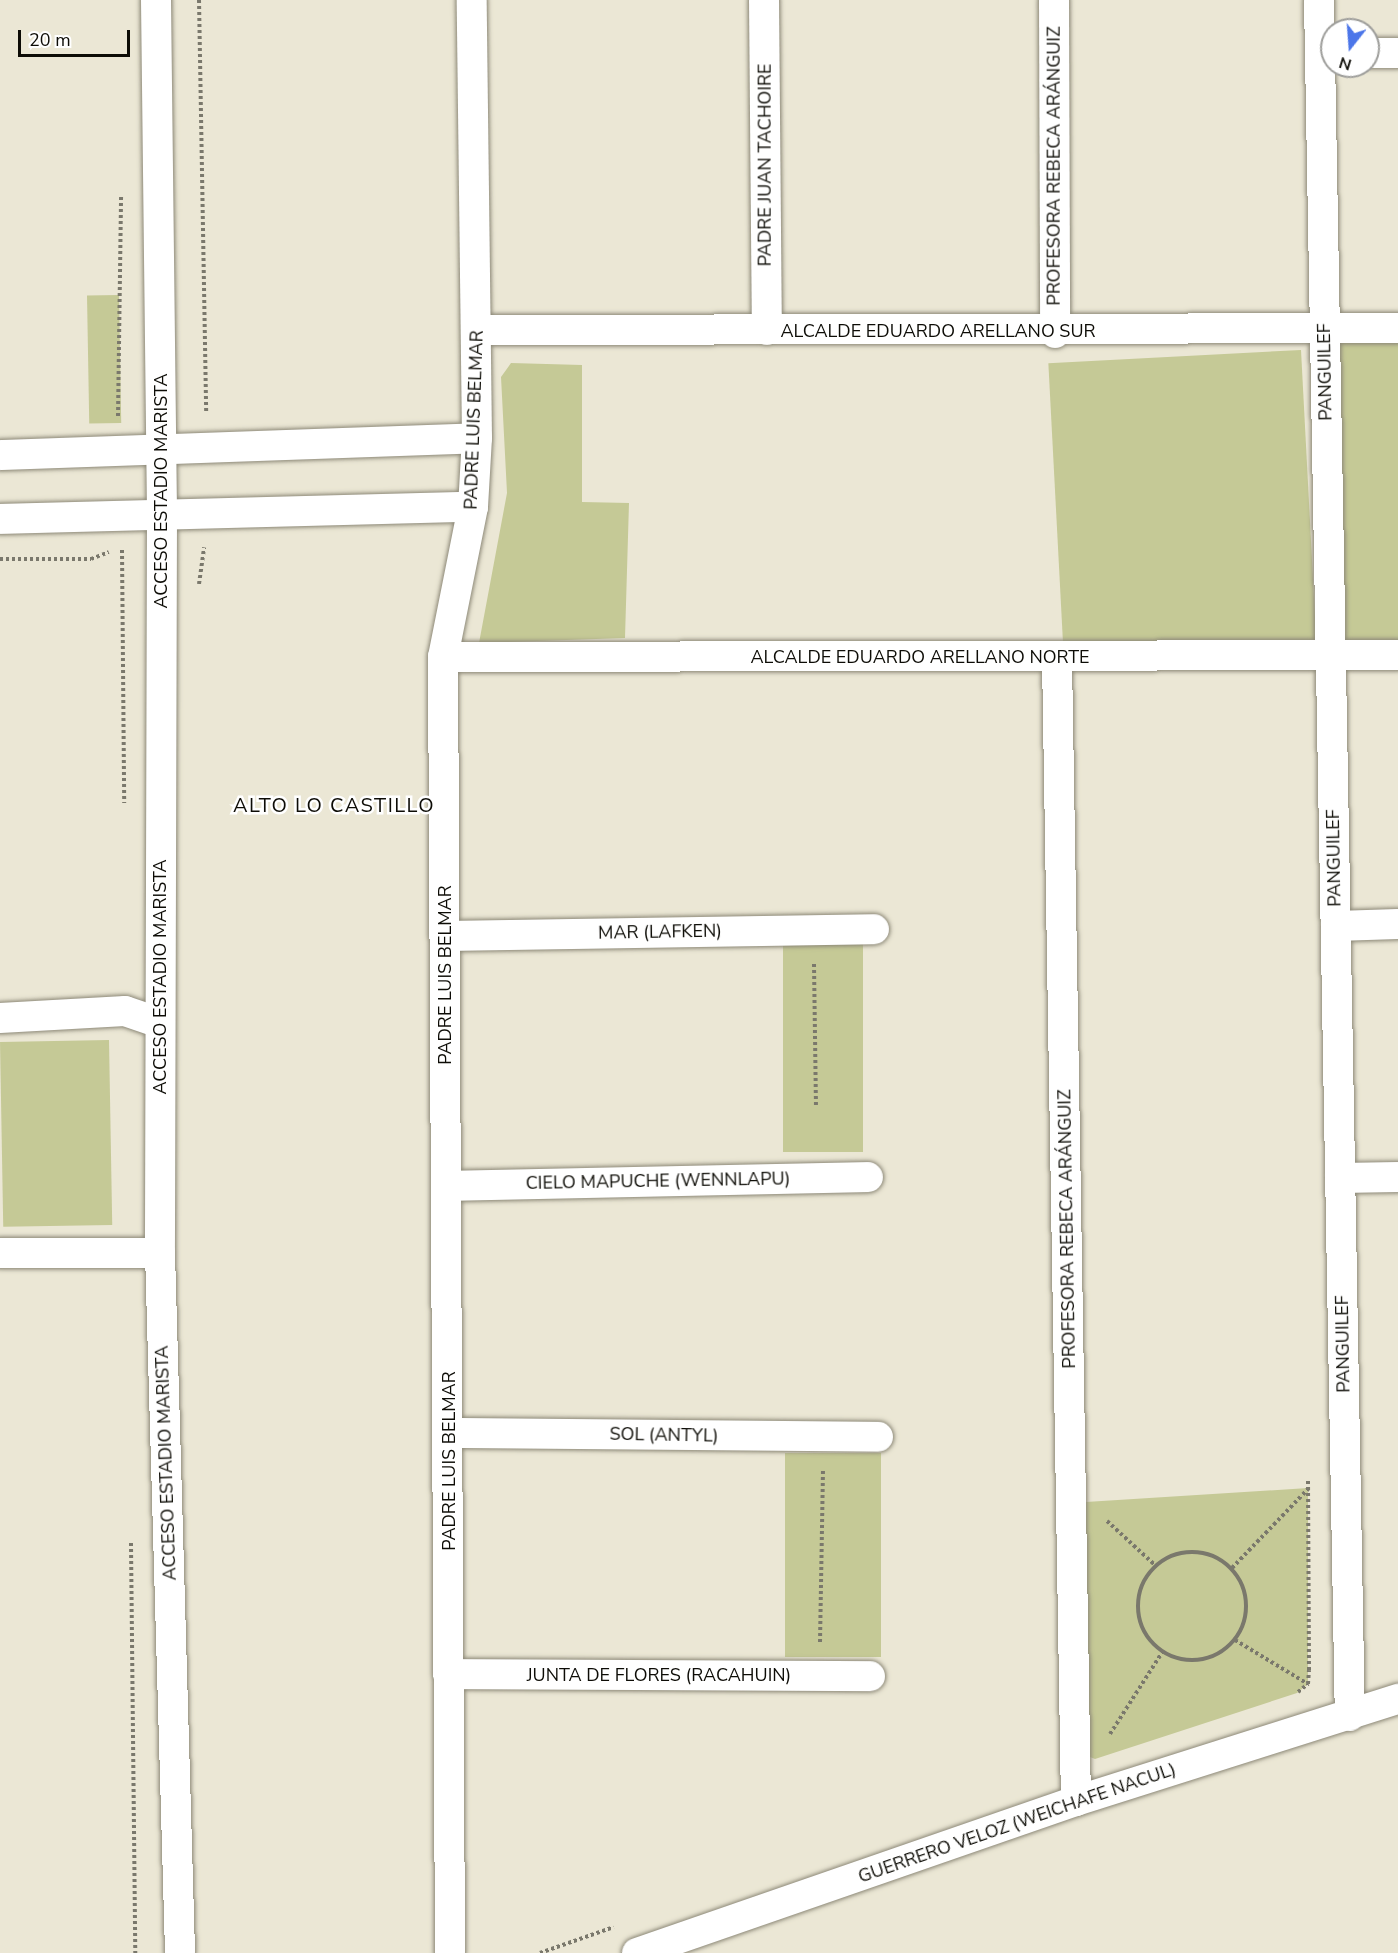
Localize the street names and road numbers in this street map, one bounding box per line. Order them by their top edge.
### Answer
street label: PROFESORA REBECA ARÁNGUIZ [1043,26,1065,306]
street label: PADRE JUAN TACHOIRE [754,64,776,266]
street label: ALCALDE EDUARDO ARELLANO SUR [780,320,1096,342]
street label: PANGUILEF [1313,323,1337,421]
street label: PADRE LUIS BELMAR [460,330,488,510]
street label: ACCESO ESTADIO MARISTA [150,373,172,609]
street label: ALCALDE EDUARDO ARELLANO NORTE [750,646,1090,668]
street label: PANGUILEF [1322,809,1346,907]
street label: ACCESO ESTADIO MARISTA [149,859,171,1095]
street label: PADRE LUIS BELMAR [434,885,456,1065]
street label: MAR (LAFKEN) [598,920,722,944]
street label: PROFESORA REBECA ARÁNGUIZ [1054,1089,1080,1369]
street label: CIELO MAPUCHE (WENNLAPU) [526,1168,790,1194]
street label: PANGUILEF [1331,1295,1355,1393]
street label: ACCESO ESTADIO MARISTA [151,1345,181,1581]
street label: PADRE LUIS BELMAR [438,1371,460,1551]
street label: SOL (ANTYL) [609,1423,719,1447]
street label: JUNTA DE FLORES (RACAHUIN) [527,1664,791,1686]
street label: GUERRERO VELOZ (WEICHAFE NACUL) [855,1758,1179,1888]

